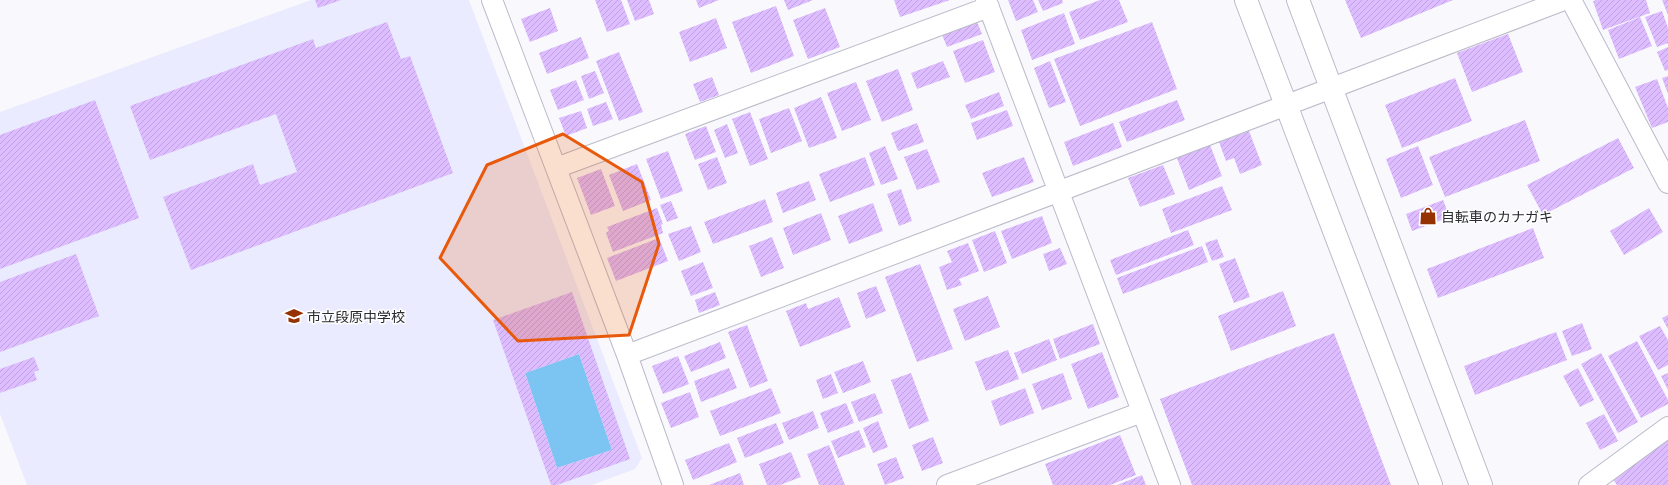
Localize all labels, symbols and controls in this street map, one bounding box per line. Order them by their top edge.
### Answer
shop icon: 自転車のカナガキ [1418,206,1438,226]
place label: 自転車のカナガキ [1441,208,1553,225]
school or university icon: 市立段原中学校 [284,306,304,326]
place label: 市立段原中学校 [307,308,405,325]

